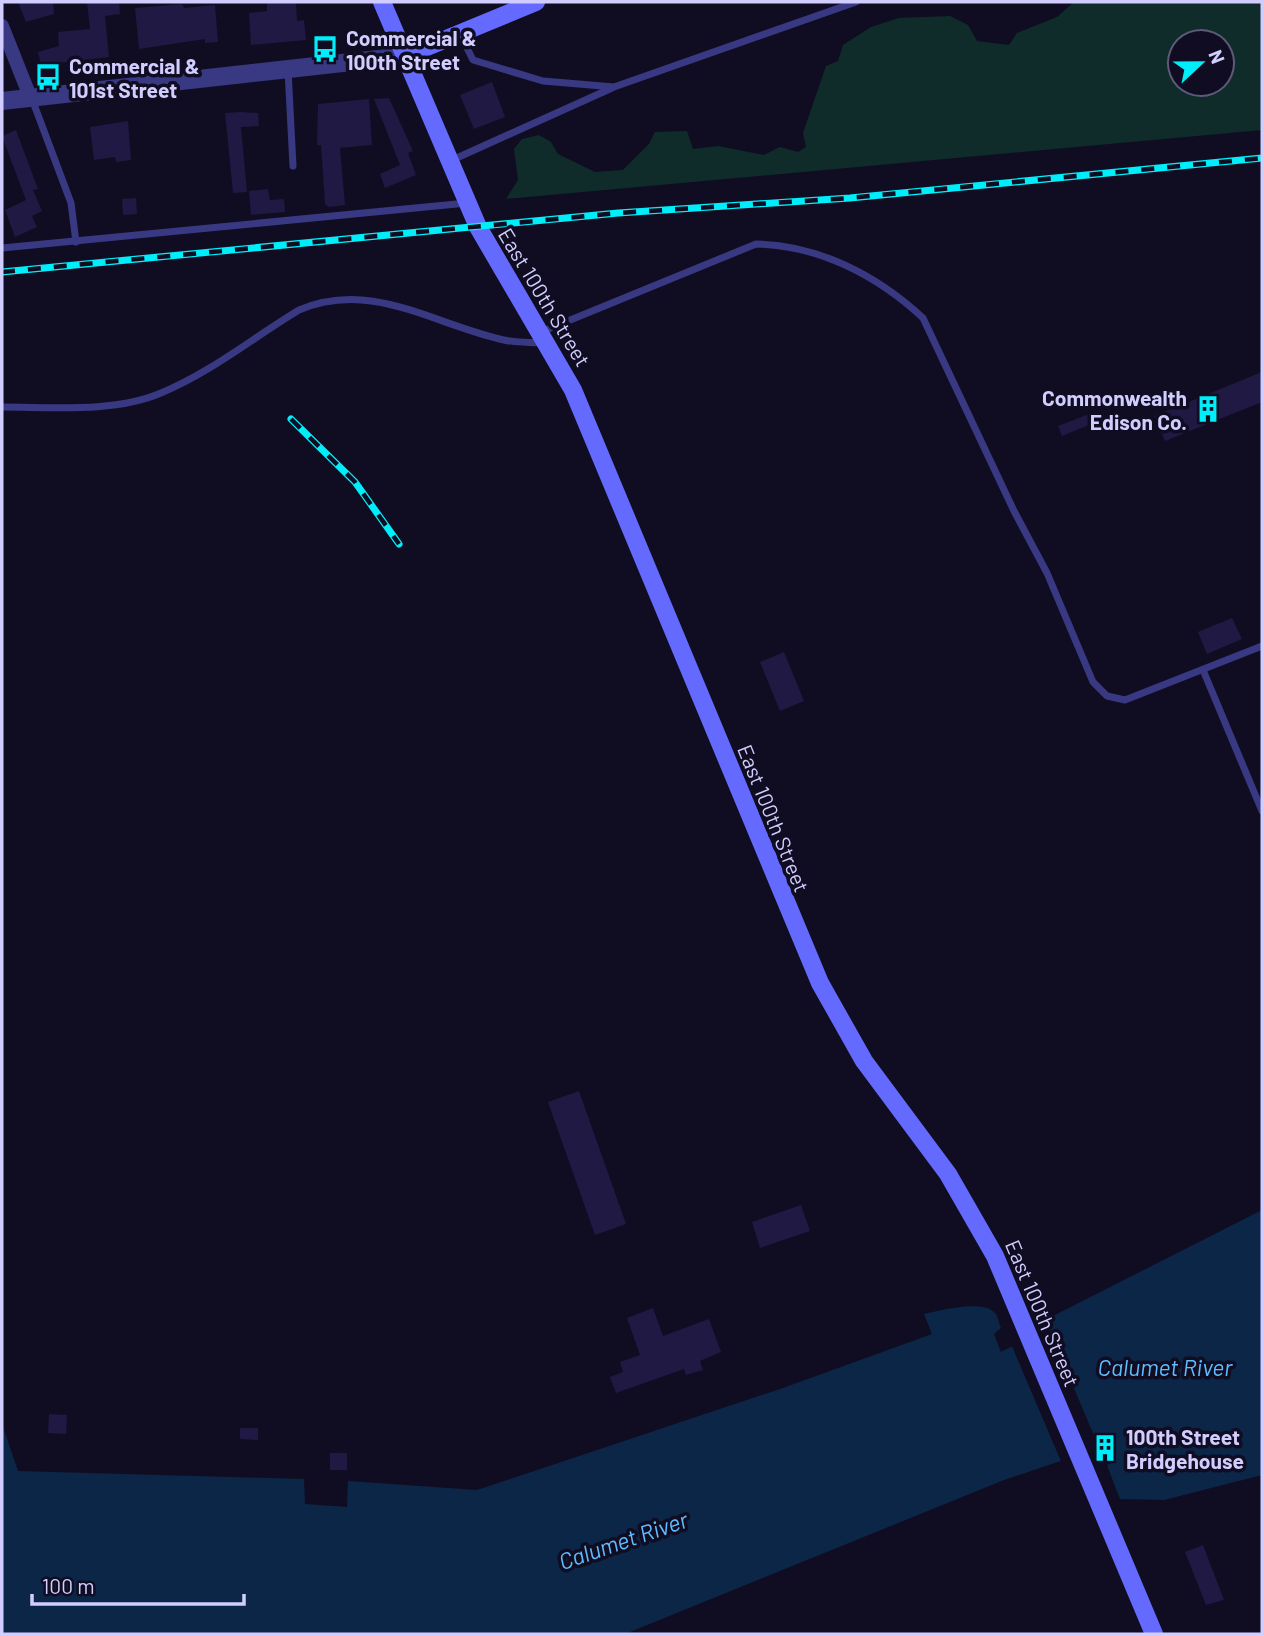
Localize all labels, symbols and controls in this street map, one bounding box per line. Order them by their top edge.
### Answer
place label: Commercial & 100th Street [346,25,477,74]
north arrow [1166,28,1236,98]
bus stop icon: Commercial & 100th Street [310,34,340,64]
text: N [1204,46,1230,67]
place label: Commercial & 101st Street [69,53,200,102]
bus stop icon: Commercial & 101st Street [33,62,63,92]
street label: East 100th Street [494,223,596,371]
place label: Commonwealth Edison Co. [1042,385,1187,434]
building icon: Commonwealth Edison Co. [1193,394,1223,424]
street label: East 100th Street [733,741,815,895]
street label: East 100th Street [1001,1236,1085,1390]
water label: Calumet River [1098,1353,1233,1381]
place label: 100th Street Bridgehouse [1126,1424,1244,1473]
building icon: 100th Street Bridgehouse [1090,1433,1120,1463]
water label: Calumet River [555,1505,692,1575]
scale bar [32,1562,243,1606]
text: 100 m [42,1573,95,1598]

